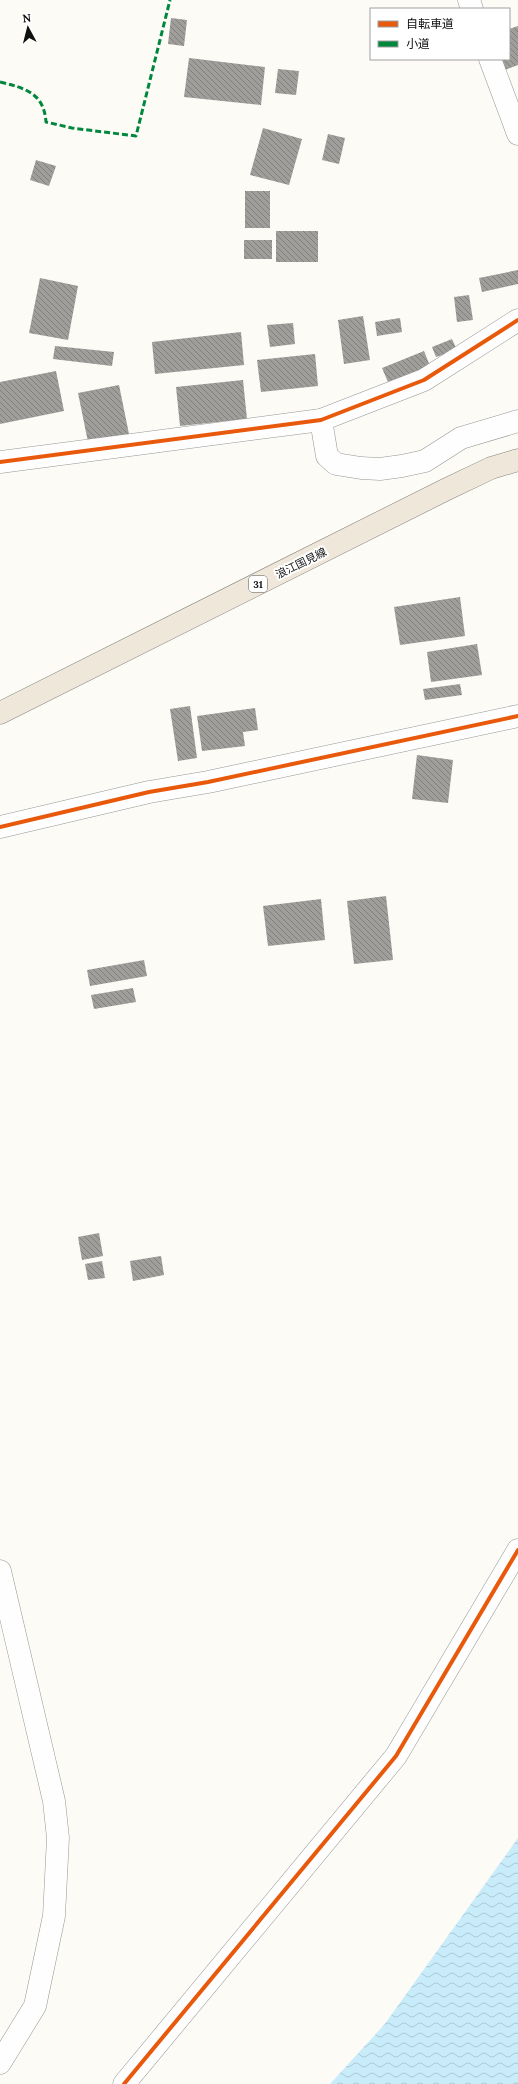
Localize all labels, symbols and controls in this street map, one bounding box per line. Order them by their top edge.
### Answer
north arrow [8,8,48,48]
legend [370,8,510,60]
text: N [22,11,32,26]
text: 自転車道 [406,16,454,31]
text: 小道 [406,36,430,51]
street label: 浪江国見線 [273,545,329,581]
road number: 31 [249,576,267,592]

